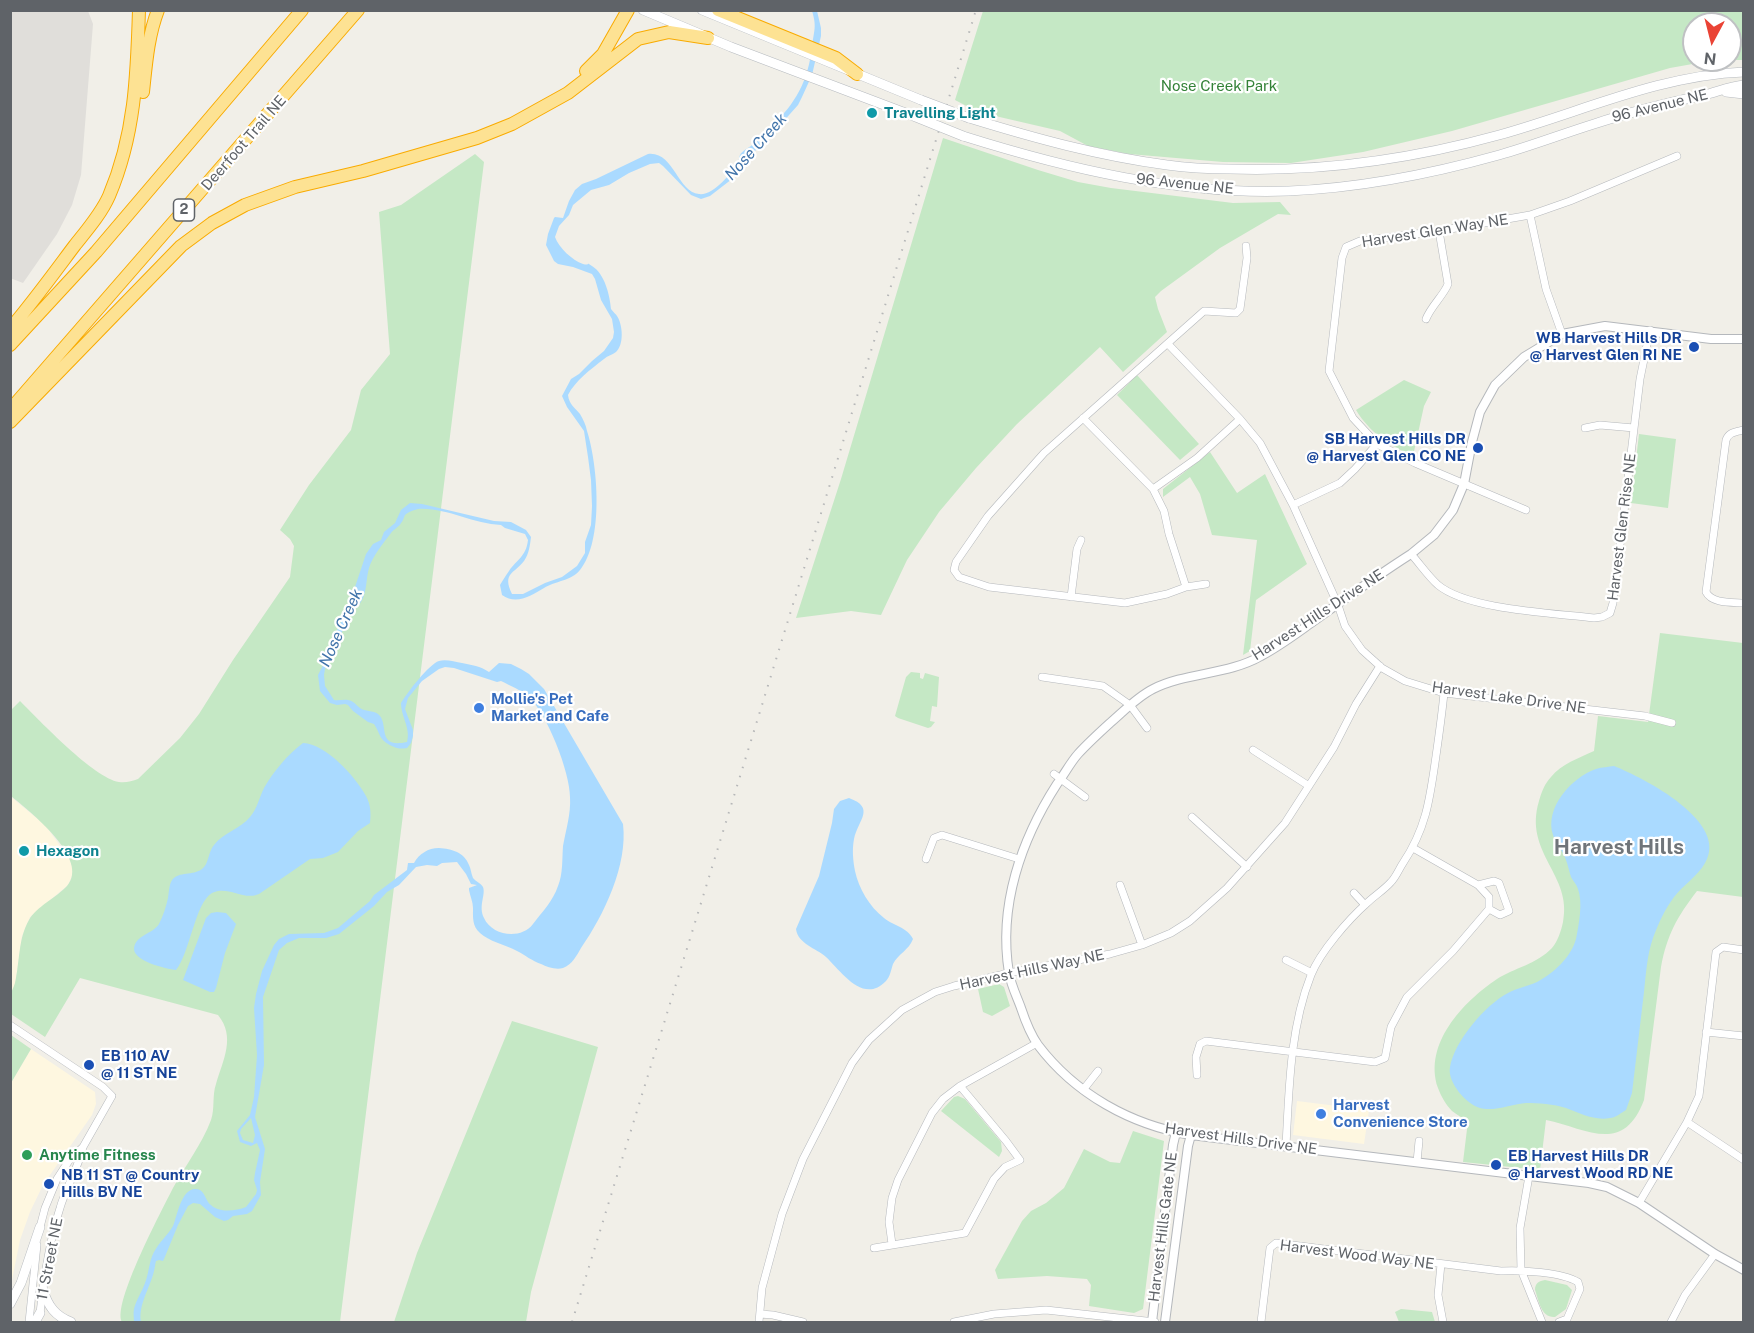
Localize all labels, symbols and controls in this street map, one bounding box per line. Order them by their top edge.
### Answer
north arrow [1682,12,1742,72]
text: N [1703,48,1717,69]
park label: Nose Creek Park [1161,77,1277,95]
street label: 96 Avenue NE [1610,85,1710,127]
street label: Deerfoot Trail NE [198,92,290,194]
place label: Travelling Light [884,104,996,122]
marker: Travelling Light [865,106,879,120]
water label: Nose Creek [721,110,791,184]
street label: 96 Avenue NE [1135,170,1235,198]
road number: 2 [174,199,195,221]
street label: Harvest Glen Way NE [1360,210,1510,252]
place label: WB Harvest Hills DR @ Harvest Glen RI NE [1530,329,1682,364]
marker: WB Harvest Hills DR @ Harvest Glen RI NE [1687,340,1701,354]
place label: SB Harvest Hills DR @ Harvest Glen CO NE [1307,430,1466,465]
marker: SB Harvest Hills DR @ Harvest Glen CO NE [1471,441,1485,455]
street label: Harvest Glen Rise NE [1604,452,1640,602]
street label: Harvest Hills Drive NE [1249,566,1387,664]
water label: Nose Creek [315,586,367,670]
street label: Harvest Lake Drive NE [1431,678,1587,718]
place label: Mollie's Pet Market and Cafe [491,690,609,725]
marker: Mollie's Pet Market and Cafe [472,701,486,715]
district label: Harvest Hills [1554,835,1684,861]
place label: Hexagon [36,842,99,860]
marker: Hexagon [17,844,31,858]
street label: Harvest Hills Way NE [958,946,1106,994]
place label: EB 110 AV @ 11 ST NE [101,1047,177,1082]
marker: EB 110 AV @ 11 ST NE [82,1058,96,1072]
place label: Harvest Convenience Store [1333,1096,1468,1131]
marker: Harvest Convenience Store [1314,1107,1328,1121]
street label: Harvest Hills Drive NE [1164,1119,1318,1159]
place label: Anytime Fitness [39,1146,156,1164]
place label: EB Harvest Hills DR @ Harvest Wood RD NE [1508,1147,1673,1182]
marker: Anytime Fitness [20,1148,34,1162]
street label: Harvest Hills Gate NE [1145,1151,1181,1303]
marker: EB Harvest Hills DR @ Harvest Wood RD NE [1489,1158,1503,1172]
place label: NB 11 ST @ Country Hills BV NE [61,1166,199,1201]
marker: NB 11 ST @ Country Hills BV NE [42,1177,56,1191]
street label: 11 Street NE [33,1216,67,1302]
street label: Harvest Wood Way NE [1279,1237,1435,1273]

